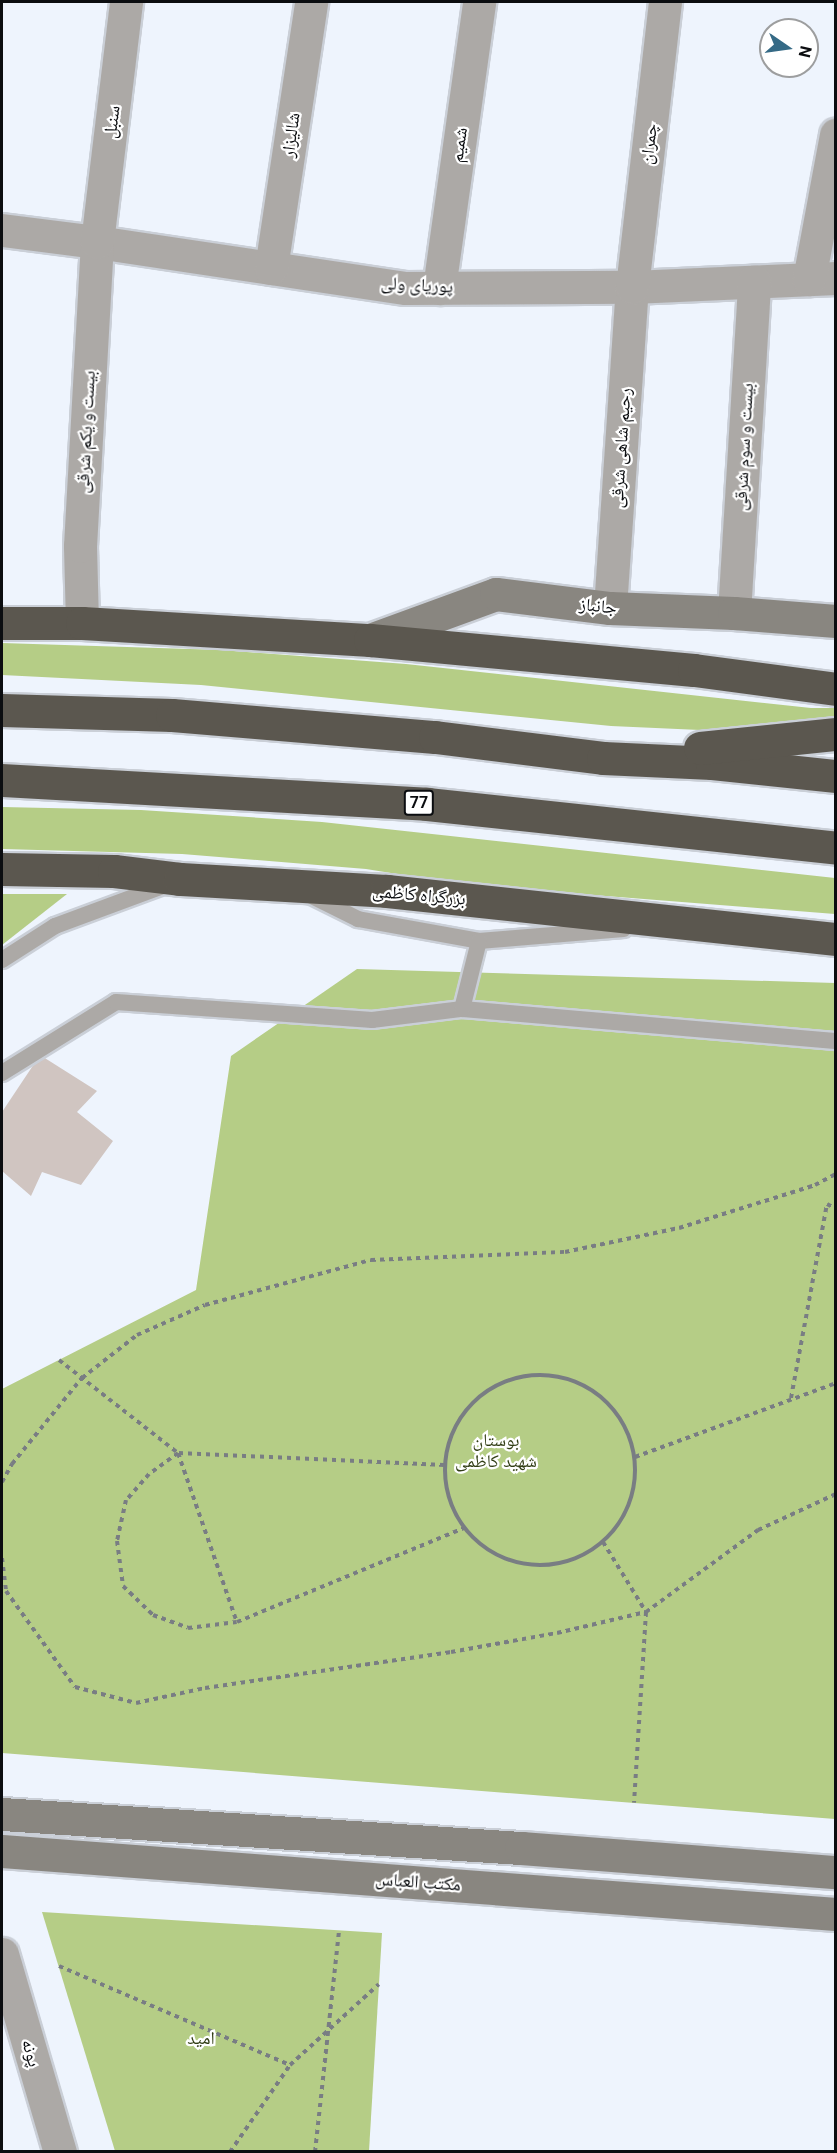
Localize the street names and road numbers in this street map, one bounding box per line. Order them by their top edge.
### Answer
street label: سنبل [99,104,125,140]
street label: شالیزار [277,111,305,159]
street label: چمران [636,122,662,166]
street label: شمیم [446,126,472,164]
street label: پوریای ولی [380,272,454,298]
street label: بیست و یکم شرقی [72,370,100,494]
street label: بیست و سوم شرقی [730,383,758,511]
street label: رحیم شاهی شرقی [606,387,636,509]
street label: جانباز [578,593,618,619]
road number: 77 [402,790,436,816]
street label: بزرگراه کاظمی [371,880,467,910]
street label: مکتب العباس [374,1868,462,1896]
street label: پونه [17,2037,45,2069]

